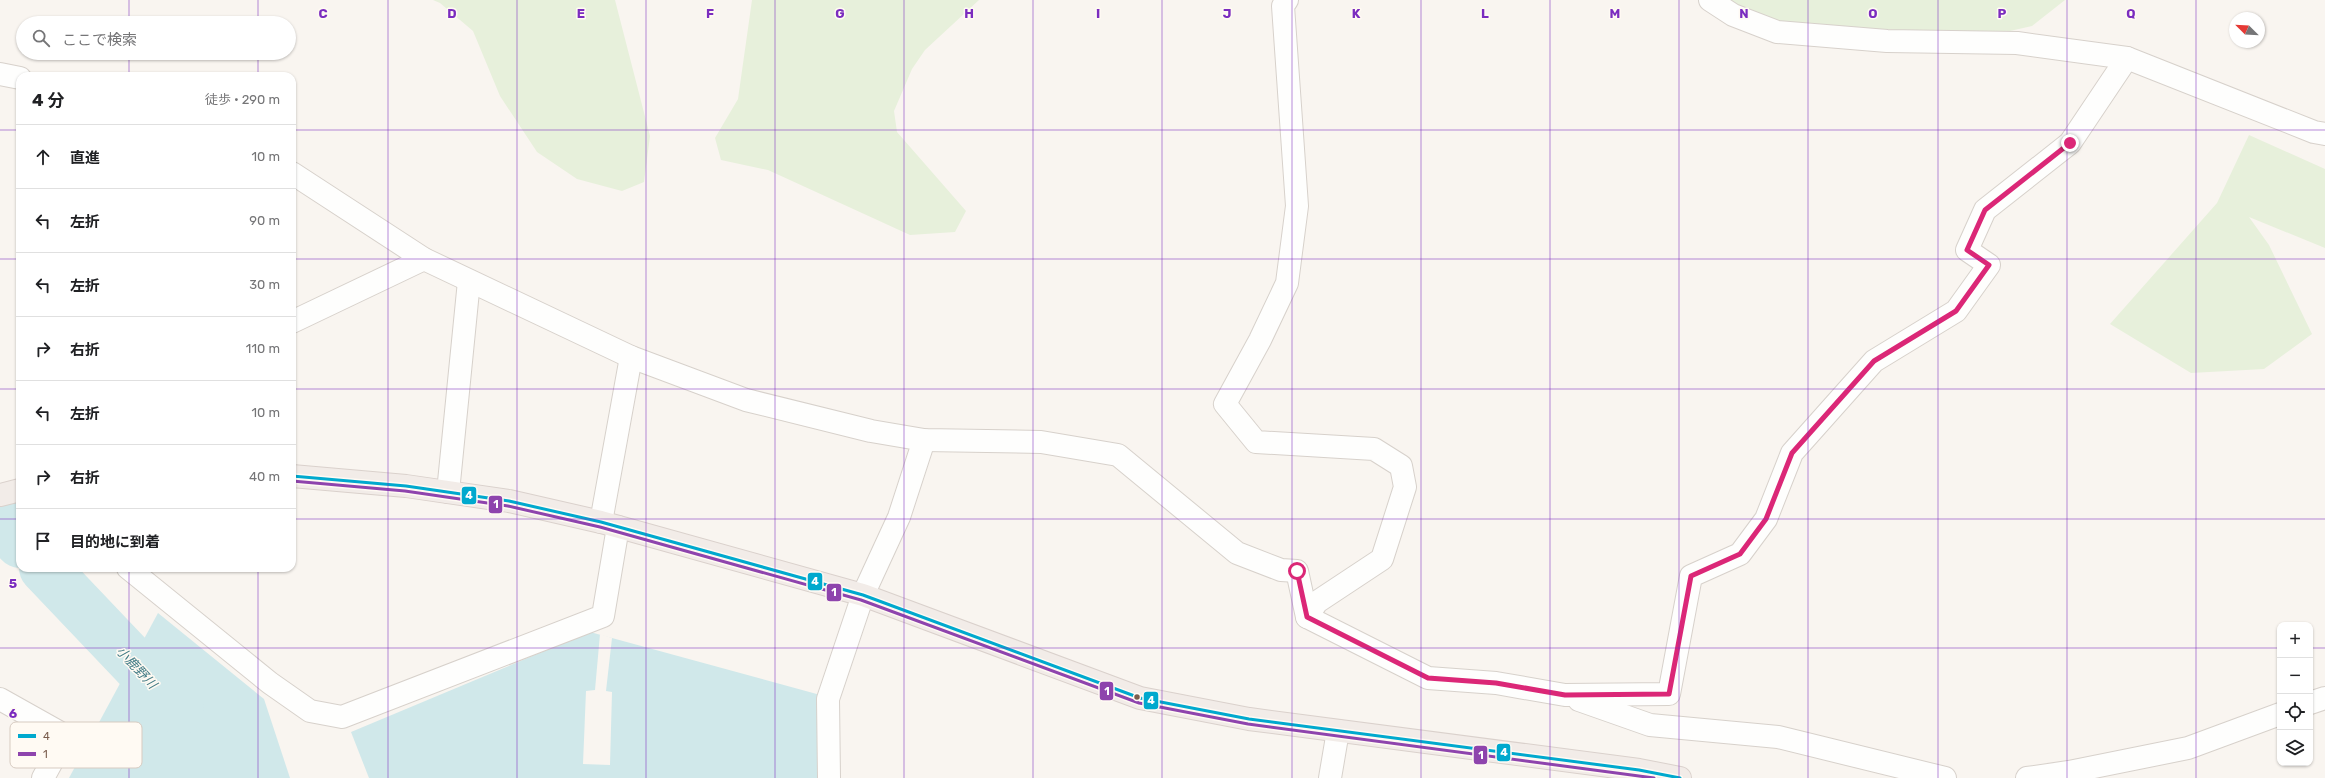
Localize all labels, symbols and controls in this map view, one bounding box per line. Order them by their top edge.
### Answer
text: C [318,6,328,21]
text: D [447,6,457,21]
text: E [577,6,585,21]
text: F [706,6,714,21]
text: G [835,6,845,21]
text: H [964,6,974,21]
text: I [1096,6,1100,21]
text: J [1223,6,1231,21]
text: K [1352,6,1361,21]
text: L [1481,6,1489,21]
text: M [1610,6,1620,21]
text: N [1739,6,1749,21]
text: O [1868,6,1878,21]
text: P [1998,6,2007,21]
text: Q [2126,6,2136,21]
north arrow [2229,12,2265,48]
search box [16,16,296,60]
icon: search [30,27,52,49]
text: ここで検索 [62,31,137,49]
text: 4 分 [32,90,64,110]
text: 徒歩 · 290 m [205,92,280,107]
route end [2061,134,2079,152]
icon: ahead [32,146,54,168]
text: 直進 [70,149,100,167]
text: 10 m [251,149,280,164]
icon: left [32,210,54,232]
text: 左折 [70,213,100,231]
text: 90 m [249,213,280,228]
icon: left [32,274,54,296]
text: 左折 [70,277,100,295]
text: 30 m [249,277,280,292]
icon: right [32,338,54,360]
text: 右折 [70,341,100,359]
text: 110 m [246,341,280,356]
icon: left [32,402,54,424]
text: 左折 [70,405,100,423]
text: 10 m [251,405,280,420]
icon: right [32,466,54,488]
text: 右折 [70,469,100,487]
text: 40 m [249,469,280,484]
line badge: 4 [461,486,477,505]
text: 4 [465,489,473,502]
line badge: 1 [488,495,503,514]
text: 1 [493,498,499,511]
icon: arrive [32,530,54,552]
text: 目的地に到着 [70,533,160,551]
route start [1288,562,1306,580]
line badge: 4 [807,572,823,591]
text: 4 [811,575,819,588]
text: 5 [9,576,17,591]
line badge: 1 [826,583,842,602]
text: 1 [831,586,837,599]
map controls [2277,622,2313,766]
button: + [2277,622,2313,658]
water label: 小鹿野川 [113,643,161,693]
button: − [2277,658,2313,694]
line badge: 1 [1099,681,1114,701]
text: 1 [1104,685,1110,698]
line badge: 4 [1143,691,1159,710]
unlabelled marker [1132,692,1142,702]
text: 4 [1147,694,1155,707]
button: locate [2277,694,2313,730]
text: 6 [9,706,18,721]
legend [10,722,142,768]
text: 4 [43,730,50,743]
button: layers [2277,730,2313,766]
line badge: 4 [1496,743,1511,762]
line badge: 1 [1473,745,1488,765]
text: 4 [1500,746,1508,759]
text: 1 [43,748,48,761]
text: 1 [1478,749,1484,762]

